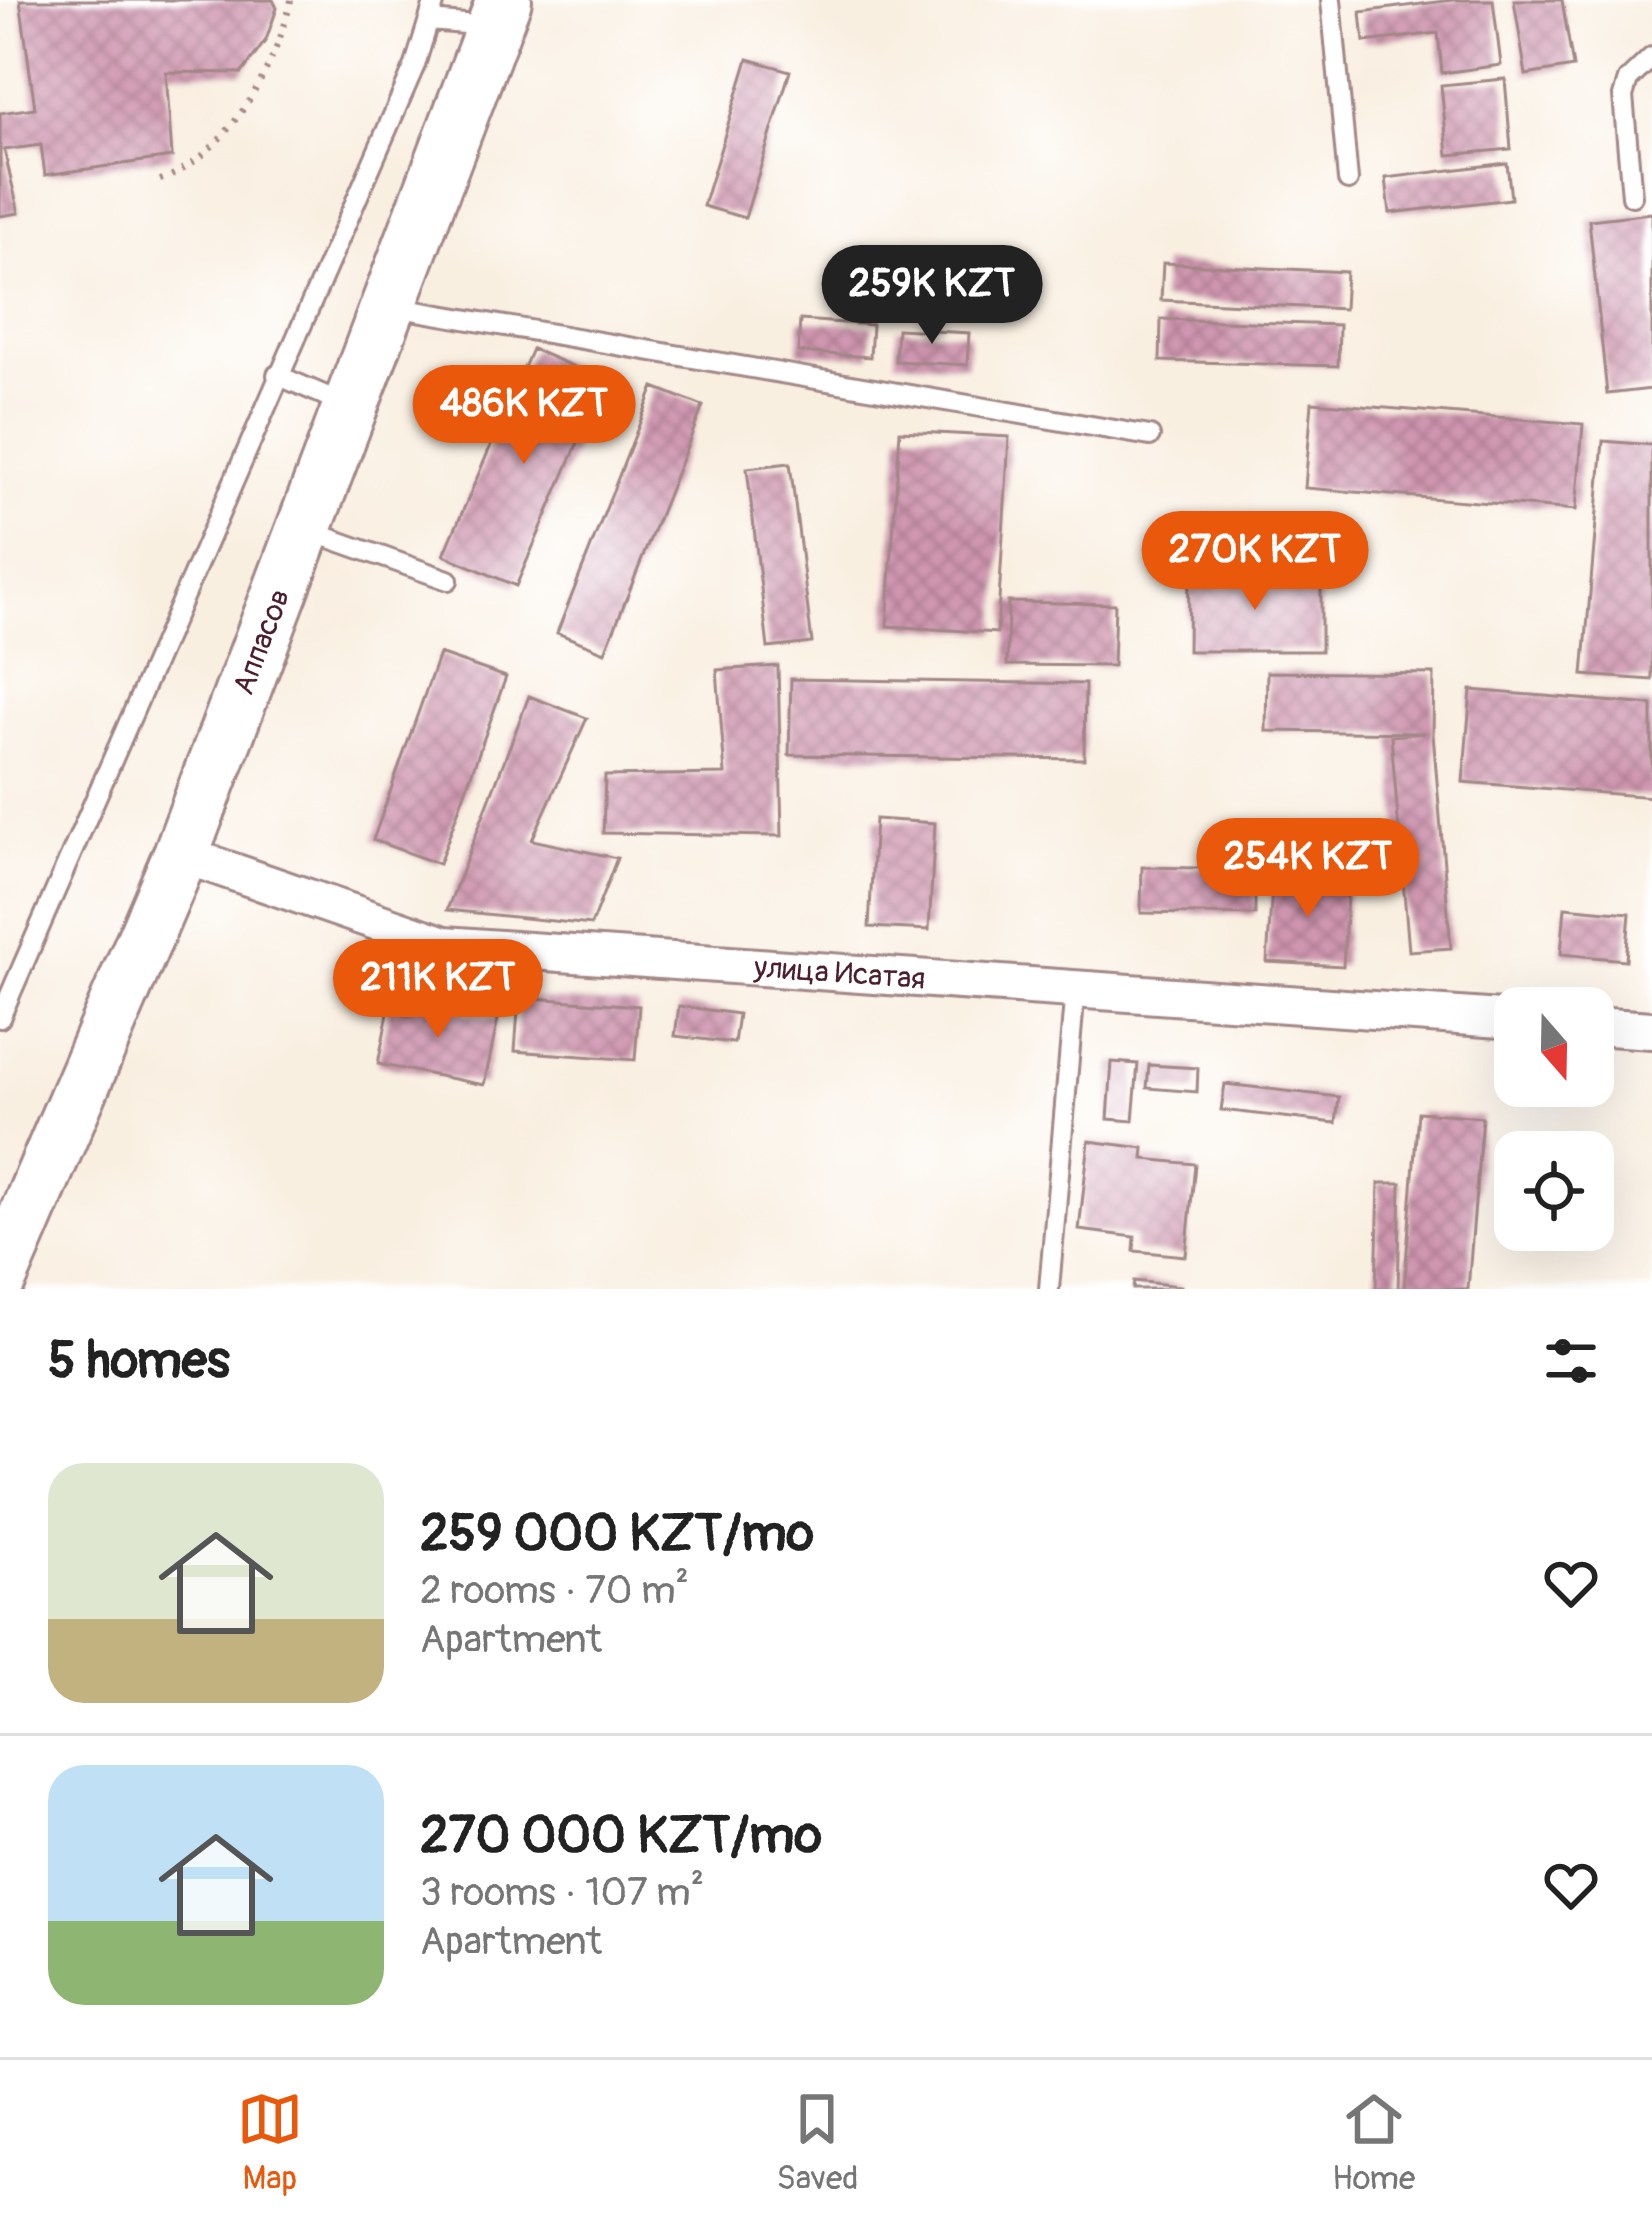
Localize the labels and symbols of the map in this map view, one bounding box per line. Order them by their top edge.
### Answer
pin: 259K KZT [808,245,1056,347]
pin: 486K KZT [400,365,648,467]
pin: 270K KZT [1131,511,1379,613]
street label: Аппасов [224,584,298,700]
pin: 254K KZT [1184,818,1432,920]
pin: 211K KZT [314,939,562,1041]
street label: улица Исатая [752,948,927,997]
north arrow [1494,987,1614,1107]

